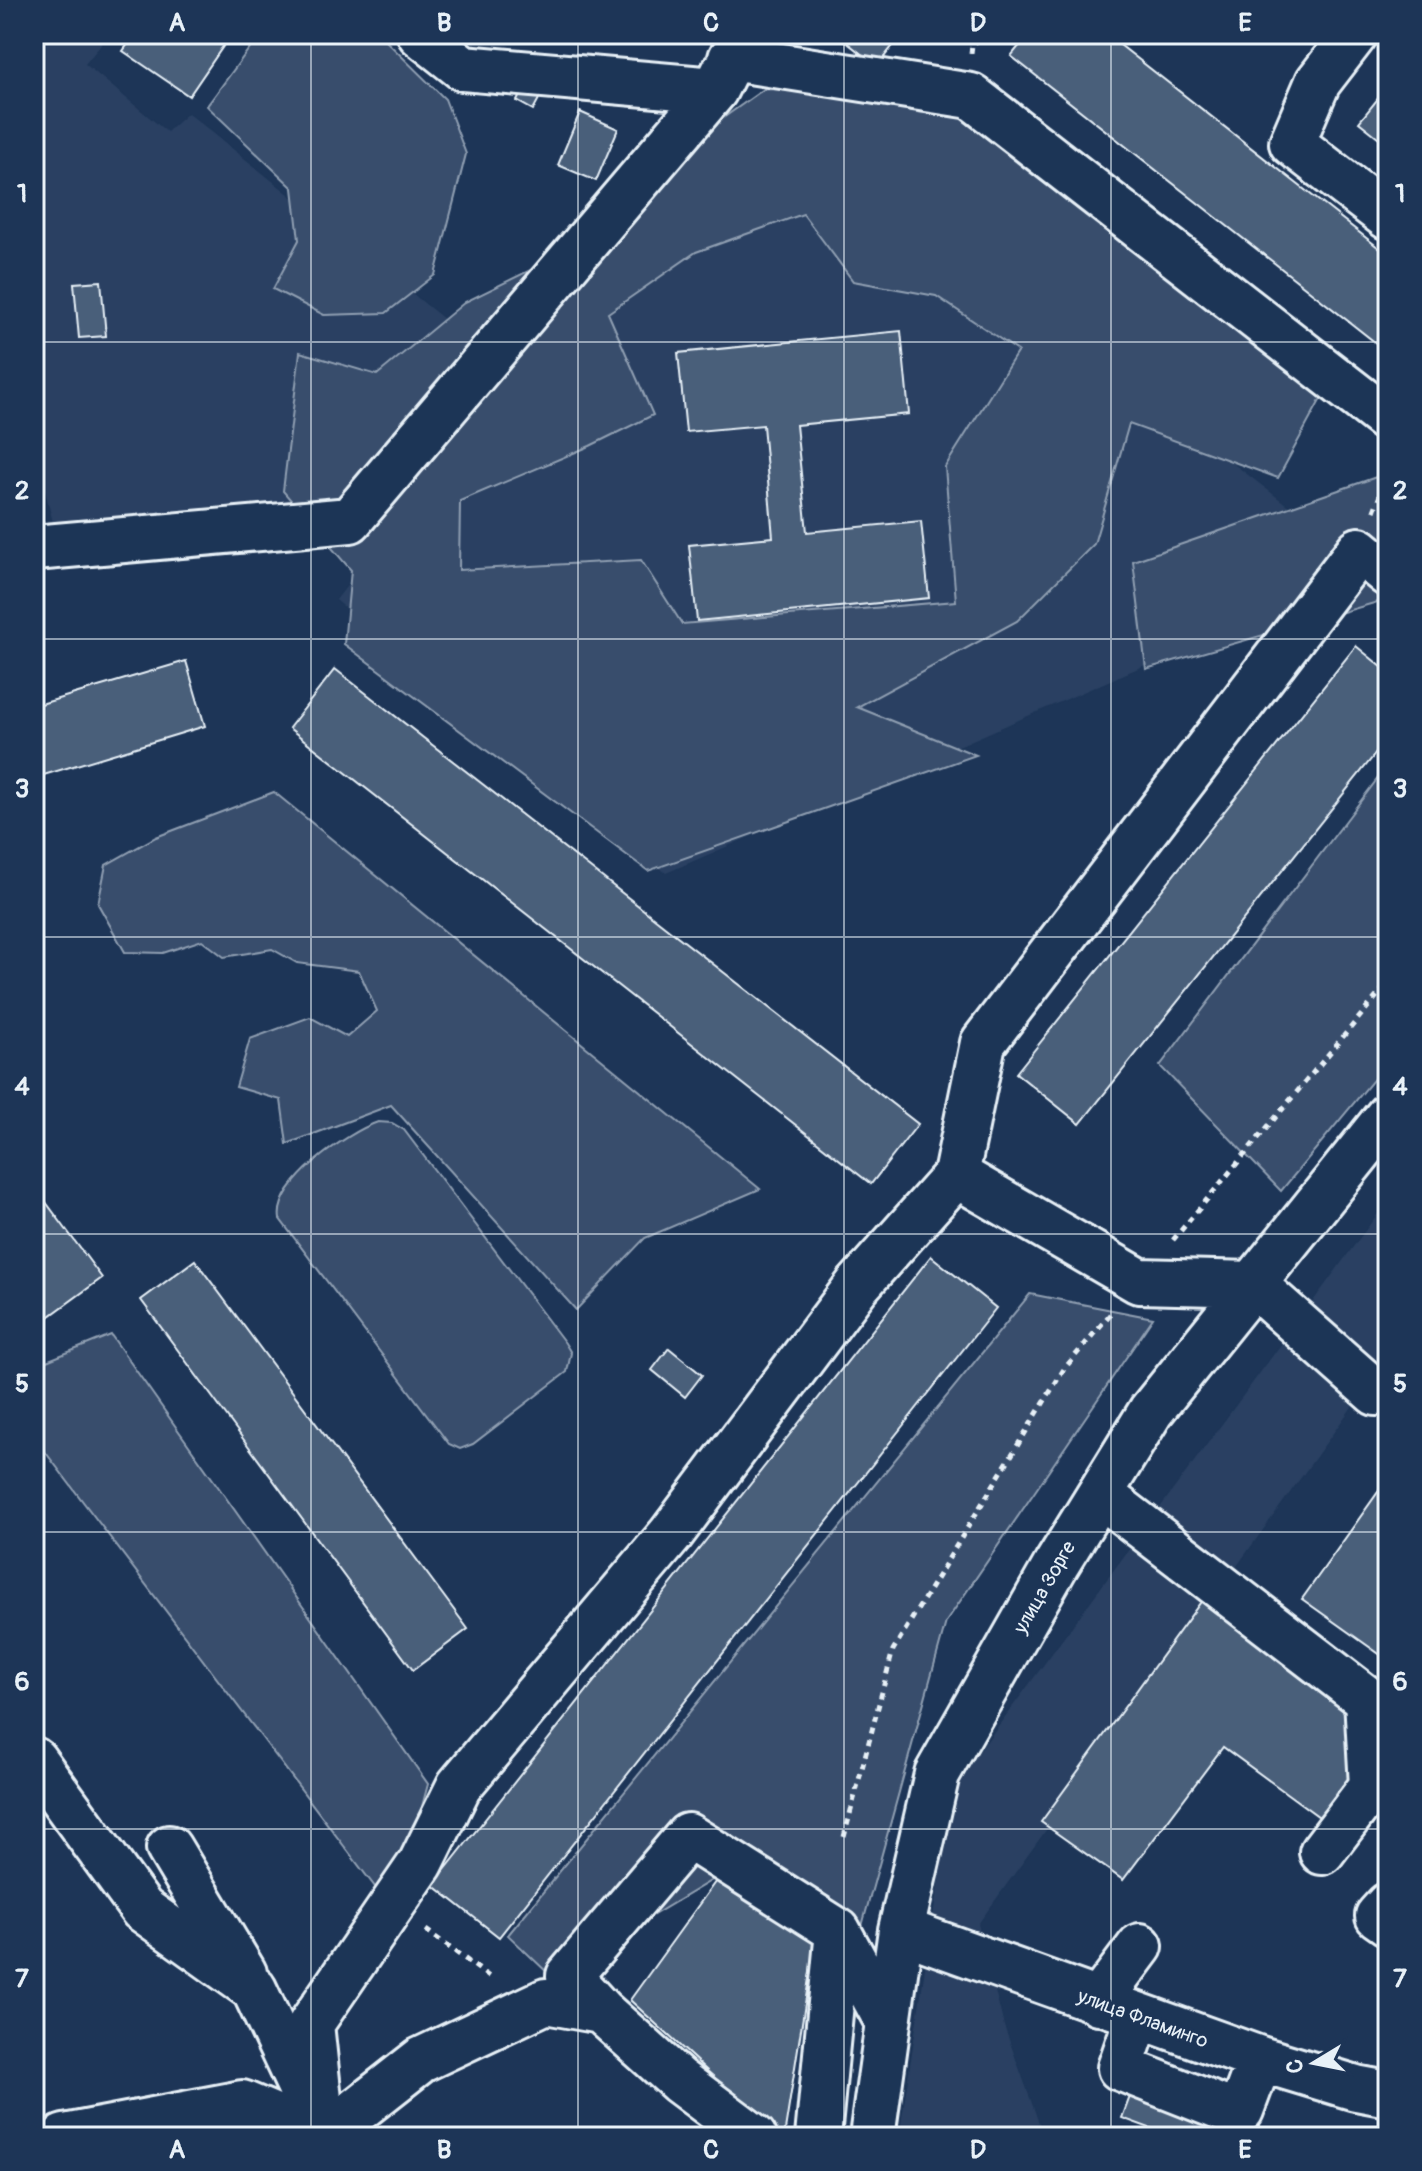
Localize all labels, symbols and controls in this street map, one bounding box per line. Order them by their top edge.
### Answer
text: A [169,7,186,39]
text: B [437,7,451,39]
text: C [703,7,719,39]
text: D [970,7,986,39]
text: E [1238,7,1252,39]
text: 1 [17,178,27,210]
text: 1 [1395,178,1405,210]
text: 2 [15,475,29,507]
text: 2 [1393,475,1407,507]
text: 3 [15,773,29,805]
text: 3 [1393,773,1407,805]
text: 4 [14,1071,30,1103]
text: 4 [1392,1071,1408,1103]
text: 5 [15,1368,29,1400]
text: 5 [1393,1368,1407,1400]
street label: улица Зорге [1007,1536,1081,1639]
text: 6 [14,1666,30,1698]
text: 6 [1392,1666,1408,1698]
text: 7 [15,1963,29,1995]
text: 7 [1393,1963,1407,1995]
street label: улица Фламинго [1073,1983,1212,2054]
north arrow [1274,2023,1354,2103]
text: С [1280,2057,1310,2075]
text: A [169,2134,186,2166]
text: B [437,2134,451,2166]
text: C [703,2134,719,2166]
text: D [970,2134,986,2166]
text: E [1238,2134,1252,2166]

